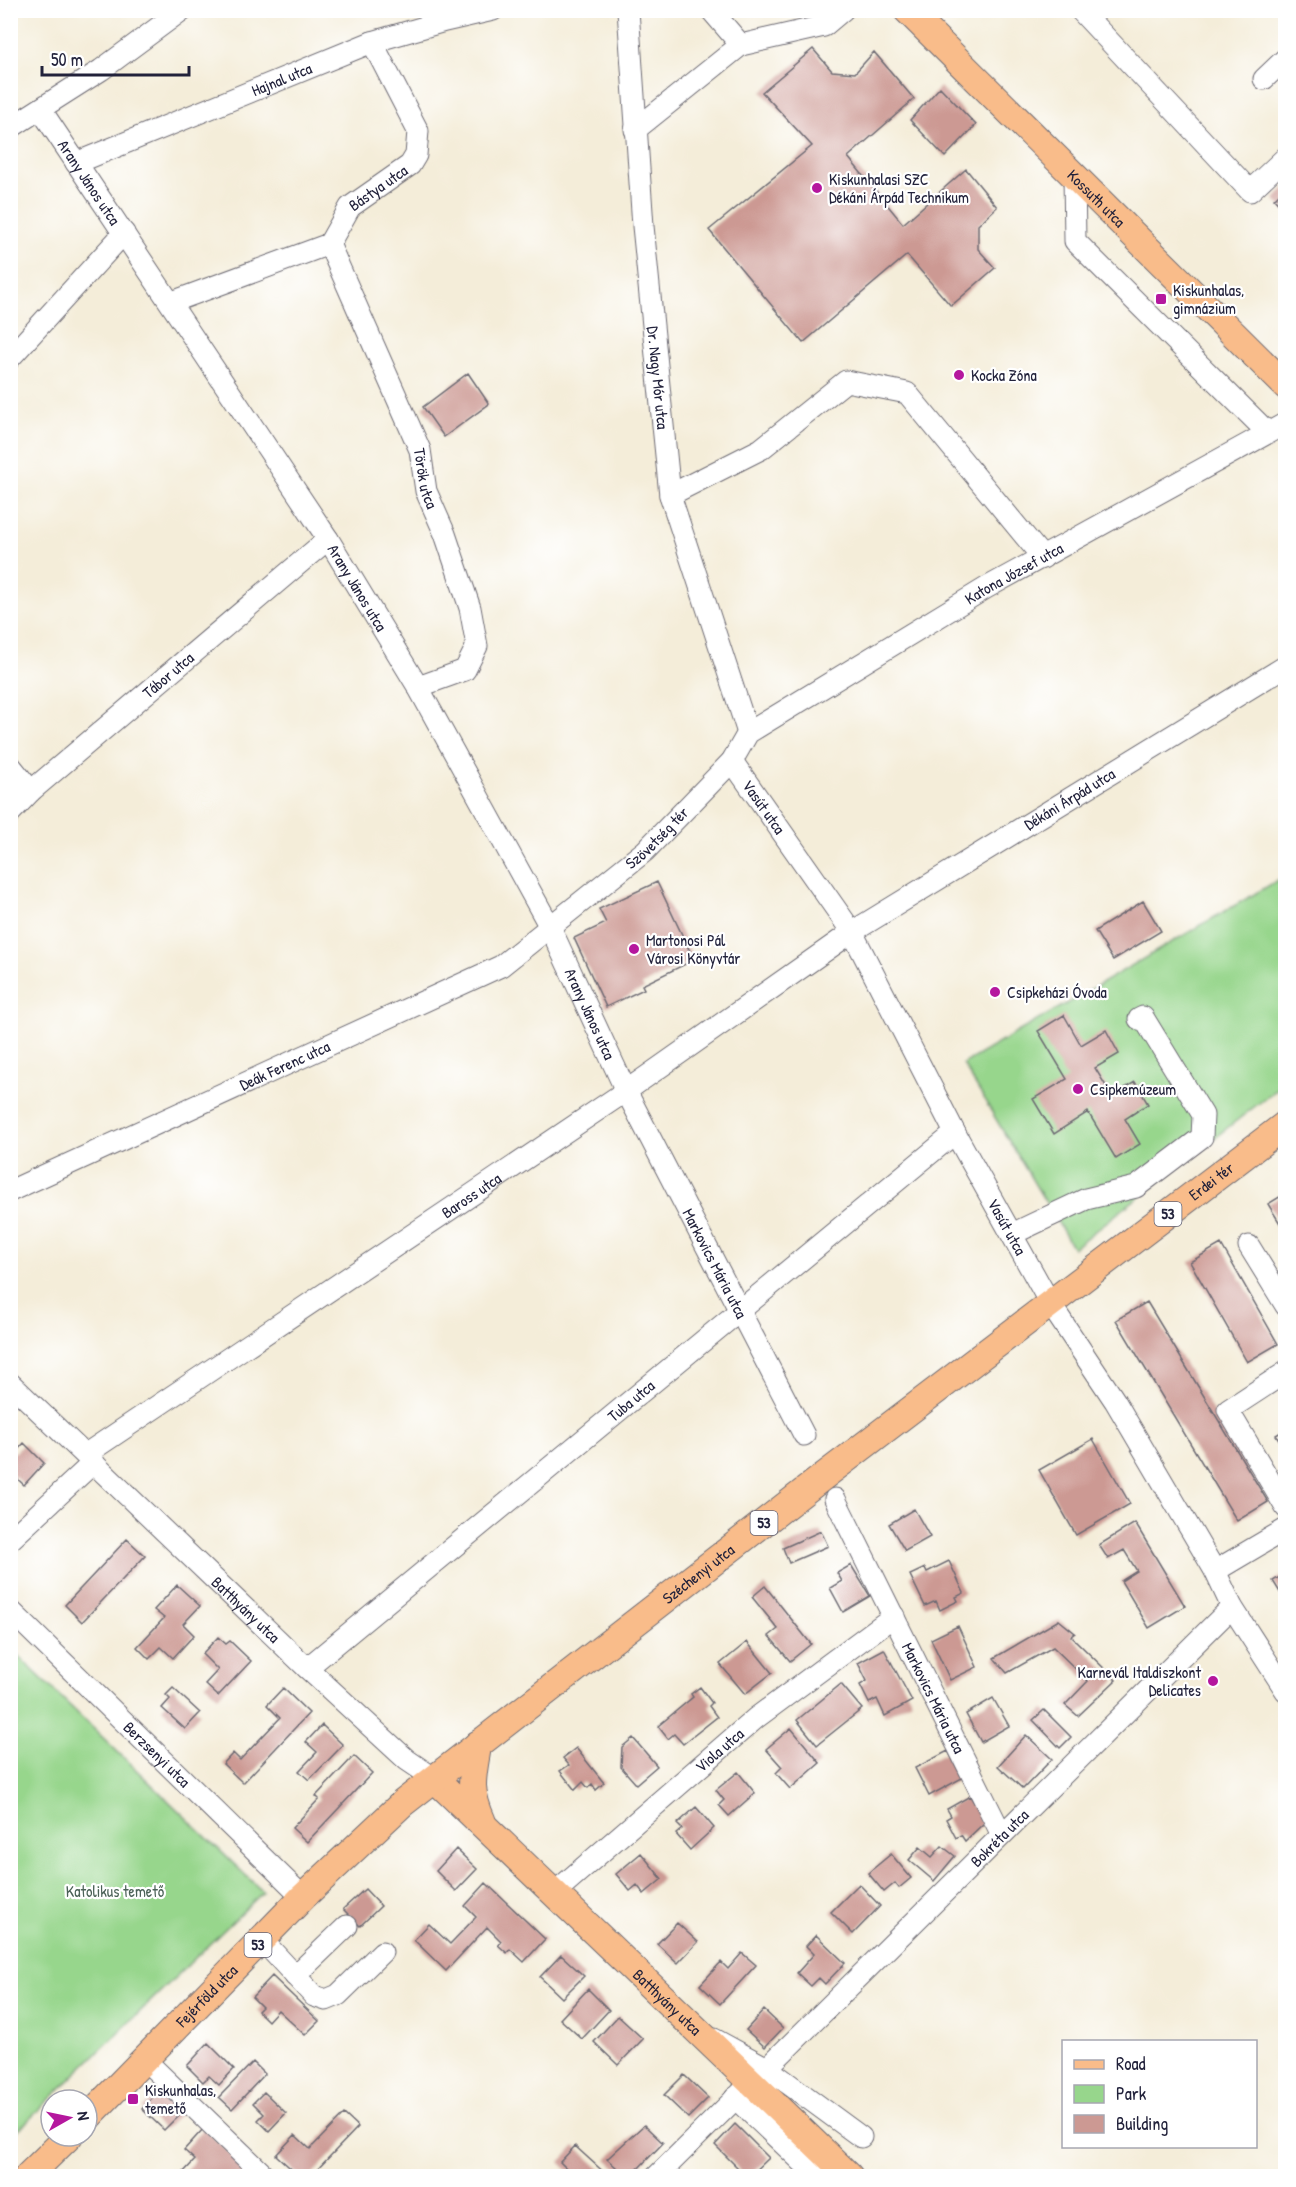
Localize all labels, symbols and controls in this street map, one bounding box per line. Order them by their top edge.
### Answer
scale bar [42,39,189,77]
text: 50 m [51,47,83,72]
street label: Hajnal utca [248,57,315,101]
street label: Arany János utca [53,135,126,229]
street label: Bástya utca [344,159,412,216]
street label: Kossuth utca [1063,164,1131,232]
place label: Kiskunhalasi SZC Dékáni Árpád Technikum [829,168,969,208]
marker: Kiskunhalasi SZC Dékáni Árpád Technikum [810,181,824,195]
place label: Kiskunhalas, gimnázium [1173,279,1244,319]
marker: Kiskunhalas, gimnázium [1154,292,1168,306]
street label: Dr. Nagy Mór utca [642,325,674,430]
place label: Kocka Zóna [971,364,1037,386]
marker: Kocka Zóna [952,368,966,382]
street label: Török utca [409,447,443,512]
street label: Katona József utca [960,537,1067,609]
street label: Arany János utca [323,540,392,635]
street label: Tábor utca [138,647,198,703]
street label: Dékáni Árpád utca [1020,762,1119,835]
street label: Vasút utca [738,775,791,838]
street label: Szövetség tér [620,802,693,874]
place label: Martonosi Pál Városi Könyvtár [646,929,740,969]
marker: Martonosi Pál Városi Könyvtár [627,942,641,956]
street label: Arany János utca [560,965,621,1063]
place label: Csipkeházi Óvoda [1007,981,1107,1003]
marker: Csipkeházi Óvoda [988,985,1002,999]
street label: Deák Ferenc utca [236,1035,333,1095]
place label: Csipkemúzeum [1090,1078,1176,1100]
marker: Csipkemúzeum [1071,1082,1085,1096]
street label: Erdei tér [1184,1157,1238,1205]
street label: Baross utca [437,1167,505,1223]
street label: Vasút utca [983,1194,1032,1259]
road number: 53 [1154,1202,1182,1226]
street label: Markovics Mária utca [678,1204,753,1322]
street label: Tuba utca [603,1375,659,1427]
road number: 53 [750,1511,777,1535]
street label: Széchenyi utca [658,1539,739,1609]
street label: Batthyány utca [207,1571,285,1648]
street label: Markovics Mária utca [897,1639,971,1757]
place label: Karnevál Italdiszkont Delicates [1078,1661,1201,1701]
marker: Karnevál Italdiszkont Delicates [1206,1674,1220,1688]
street label: Berzsenyi utca [119,1716,196,1792]
street label: Viola utca [690,1723,748,1777]
street label: Bokréta utca [965,1804,1033,1872]
park label: Katolikus temető [66,1880,165,1902]
road number: 53 [244,1933,272,1957]
street label: Fejérföld utca [170,1960,242,2033]
street label: Batthyány utca [628,1964,707,2040]
legend [1062,2040,1257,2148]
text: Road [1116,2051,1146,2076]
place label: Kiskunhalas, temető [145,2079,216,2119]
text: Park [1116,2081,1147,2106]
north arrow [39,2088,99,2148]
marker: Kiskunhalas, temető [126,2092,140,2106]
text: N [72,2110,95,2122]
text: Building [1116,2111,1168,2136]

